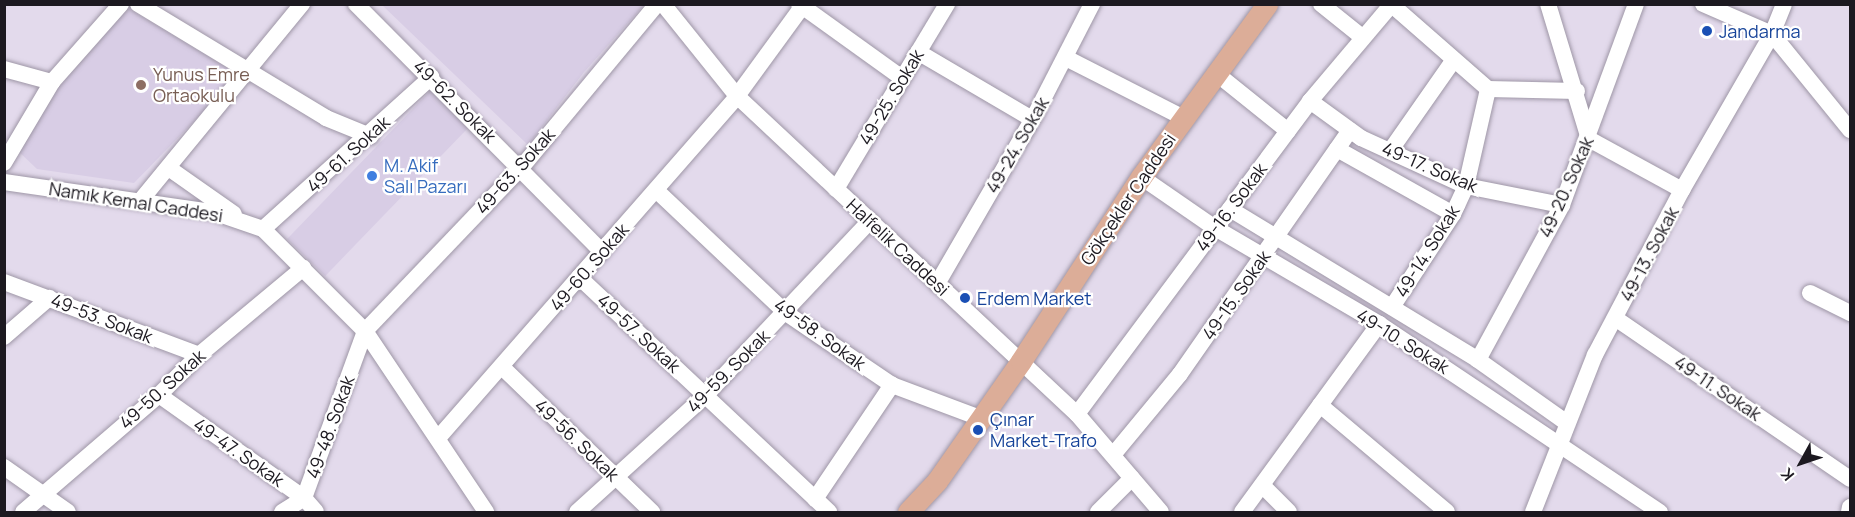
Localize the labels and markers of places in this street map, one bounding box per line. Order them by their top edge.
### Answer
place label: Jandarma [1719,20,1800,42]
marker: Jandarma [1700,24,1714,38]
place label: Yunus Emre Ortaokulu [153,64,250,106]
marker: Yunus Emre Ortaokulu [134,78,148,92]
place label: M. Akif Salı Pazarı [384,155,467,198]
marker: M. Akif Salı Pazarı [365,169,379,183]
place label: Erdem Market [977,287,1091,309]
marker: Erdem Market [958,291,972,305]
place label: Çınar Market-Trafo [990,409,1097,452]
marker: Çınar Market-Trafo [971,423,985,437]

